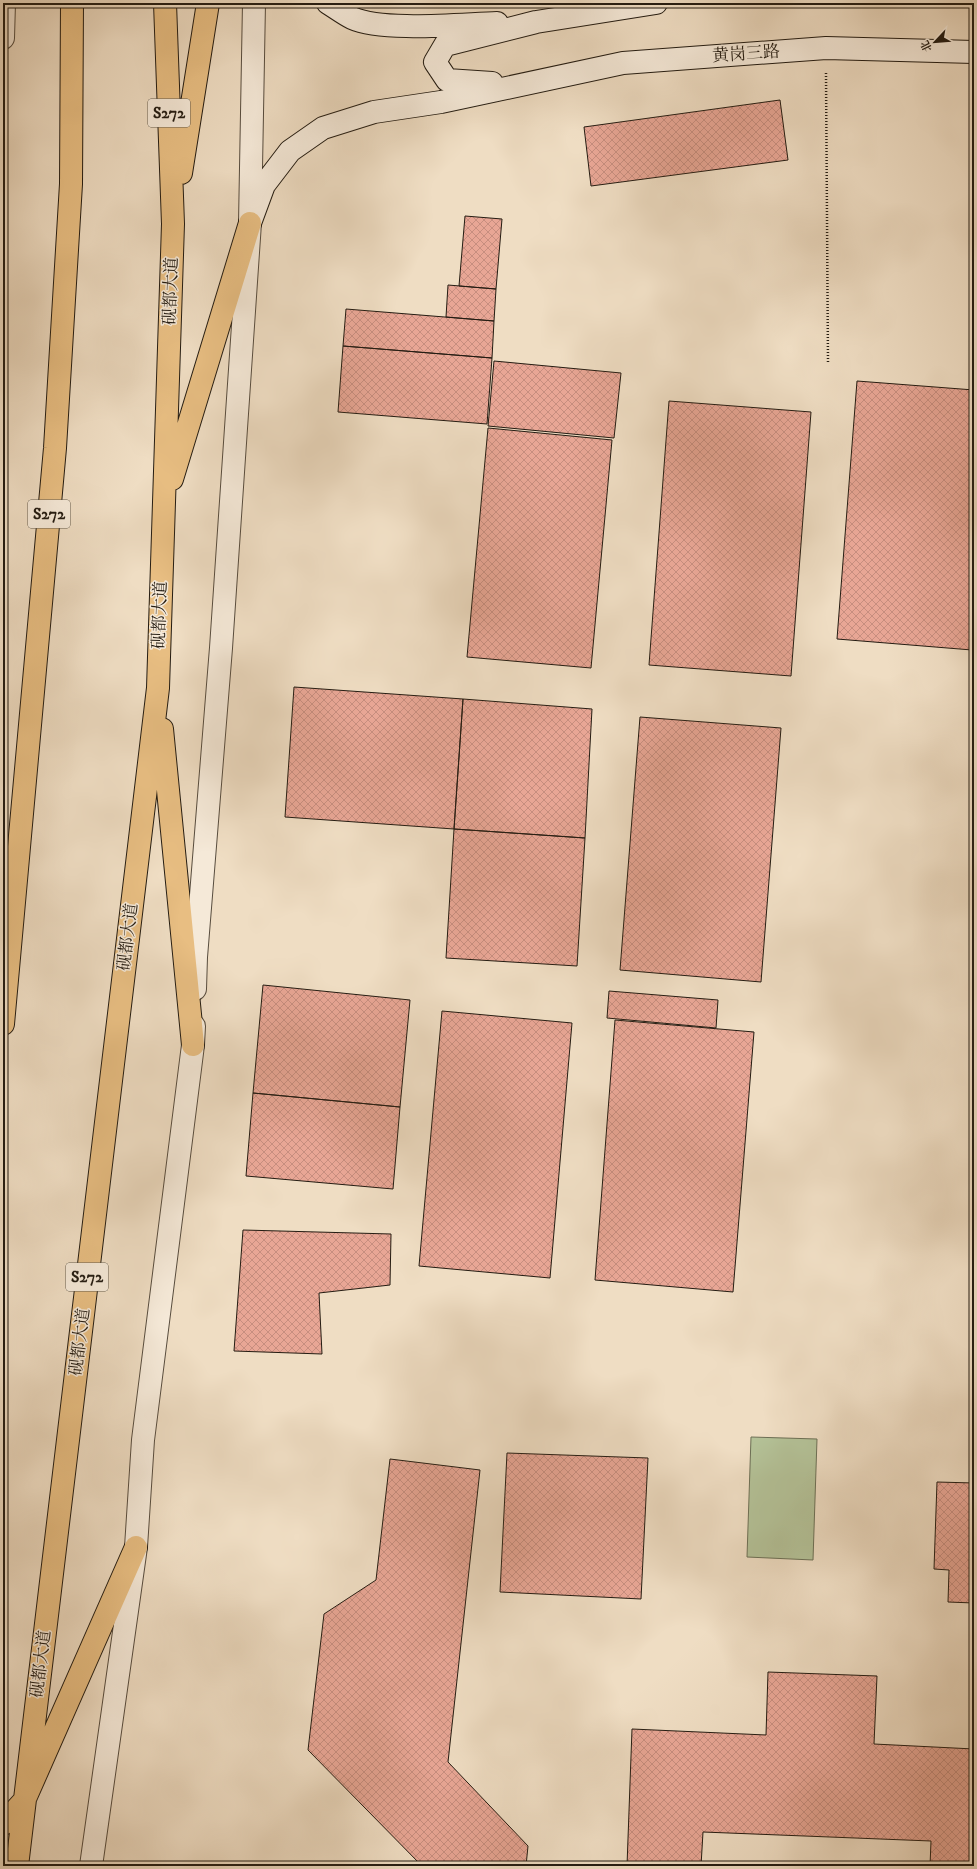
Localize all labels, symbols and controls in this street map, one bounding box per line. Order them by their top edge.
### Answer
north arrow [915,22,955,62]
text: 北 [918,38,936,54]
street label: 黄岗三路 [711,41,781,67]
road number: S272 [148,99,190,127]
street label: 砚都大道 [159,257,183,325]
road number: S272 [28,500,70,528]
street label: 砚都大道 [148,581,172,649]
street label: 砚都大道 [113,902,143,972]
road number: S272 [66,1263,108,1291]
street label: 砚都大道 [65,1307,95,1377]
street label: 砚都大道 [26,1629,56,1699]

